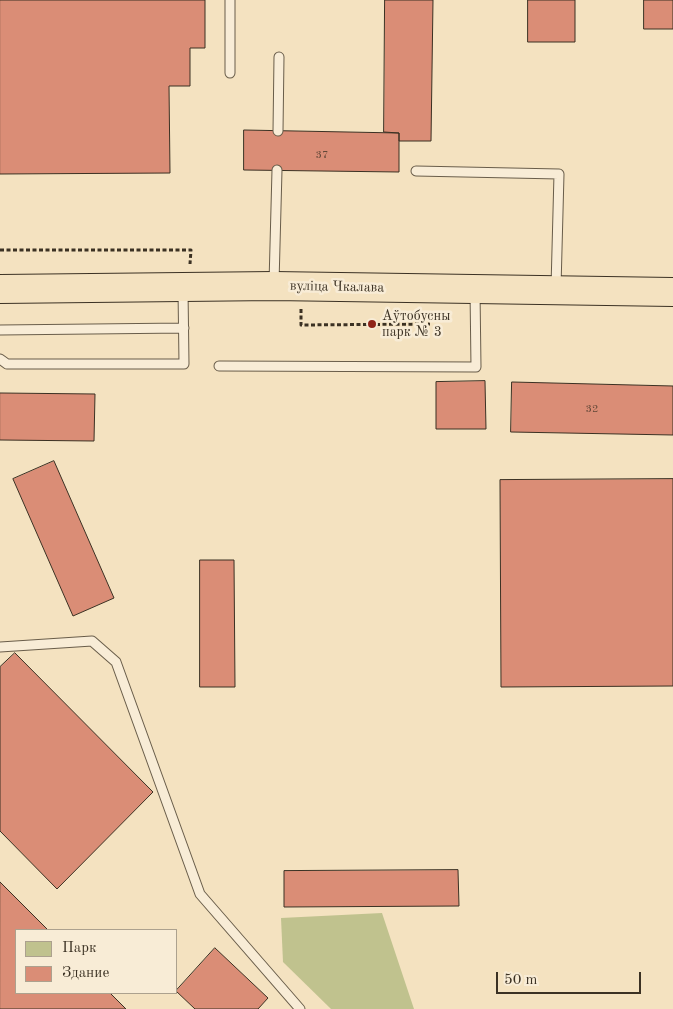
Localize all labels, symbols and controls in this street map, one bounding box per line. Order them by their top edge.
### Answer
house number: 37 [316,148,328,162]
street label: вуліца Чкалава [290,278,384,296]
place label: Аўтобусны парк № 3 [382,308,450,341]
marker: Аўтобусны парк № 3 [366,318,378,330]
house number: 32 [586,402,598,416]
legend [15,929,178,994]
text: Парк [62,941,97,956]
scale bar [498,962,643,994]
text: Здание [62,966,109,981]
text: 50 m [504,973,538,988]

